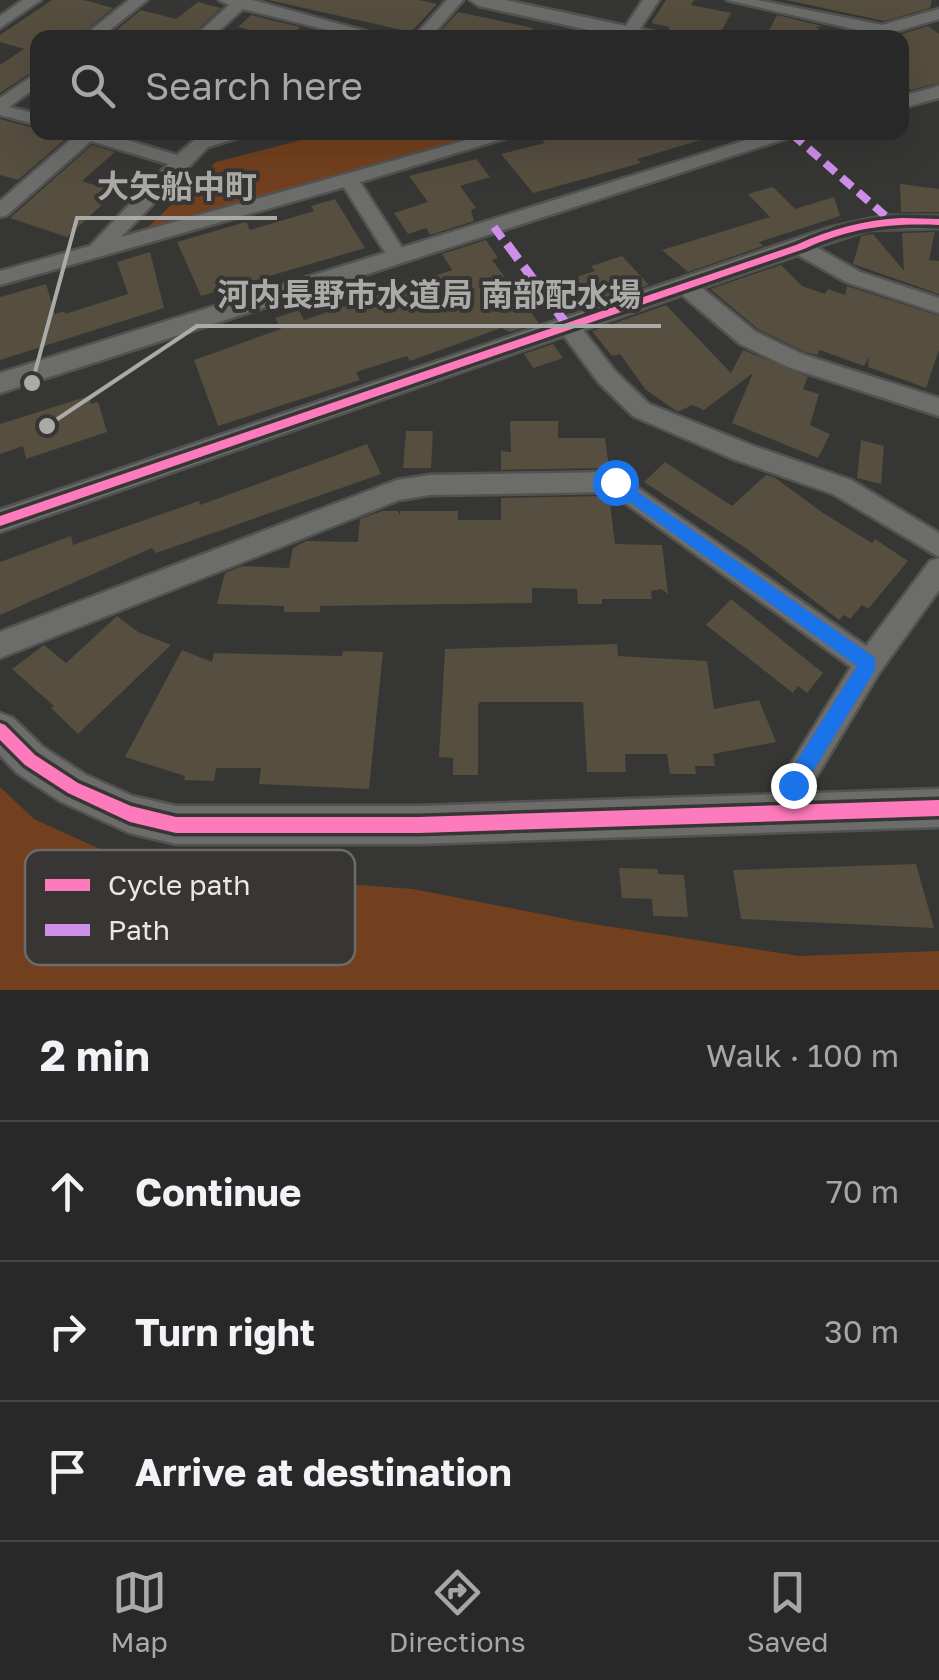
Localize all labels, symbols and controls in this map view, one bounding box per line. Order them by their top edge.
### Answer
search box [30,30,909,140]
icon: search [65,58,120,113]
text: Search here [145,63,363,108]
callout: 大矢船中町 [77,156,277,218]
text: 大矢船中町 [97,167,257,205]
callout: 河内長野市水道局 南部配水場 [197,264,661,326]
text: 河内長野市水道局 南部配水場 [217,275,641,313]
route start [593,460,639,506]
route end [771,763,817,809]
legend [25,850,355,965]
text: Cycle path [108,868,251,901]
text: Path [108,913,170,946]
text: 2 min [40,1030,150,1080]
text: Walk · 100 m [706,1036,899,1074]
icon: ahead [40,1164,95,1219]
text: Continue [135,1169,301,1214]
text: 70 m [826,1172,899,1210]
icon: right [40,1304,95,1359]
text: Turn right [135,1309,315,1354]
text: 30 m [824,1312,899,1350]
icon: arrive [40,1444,95,1499]
text: Arrive at destination [135,1449,512,1494]
tab: Map [111,1565,168,1658]
tab: Directions [389,1565,526,1658]
tab: Saved [747,1565,828,1658]

